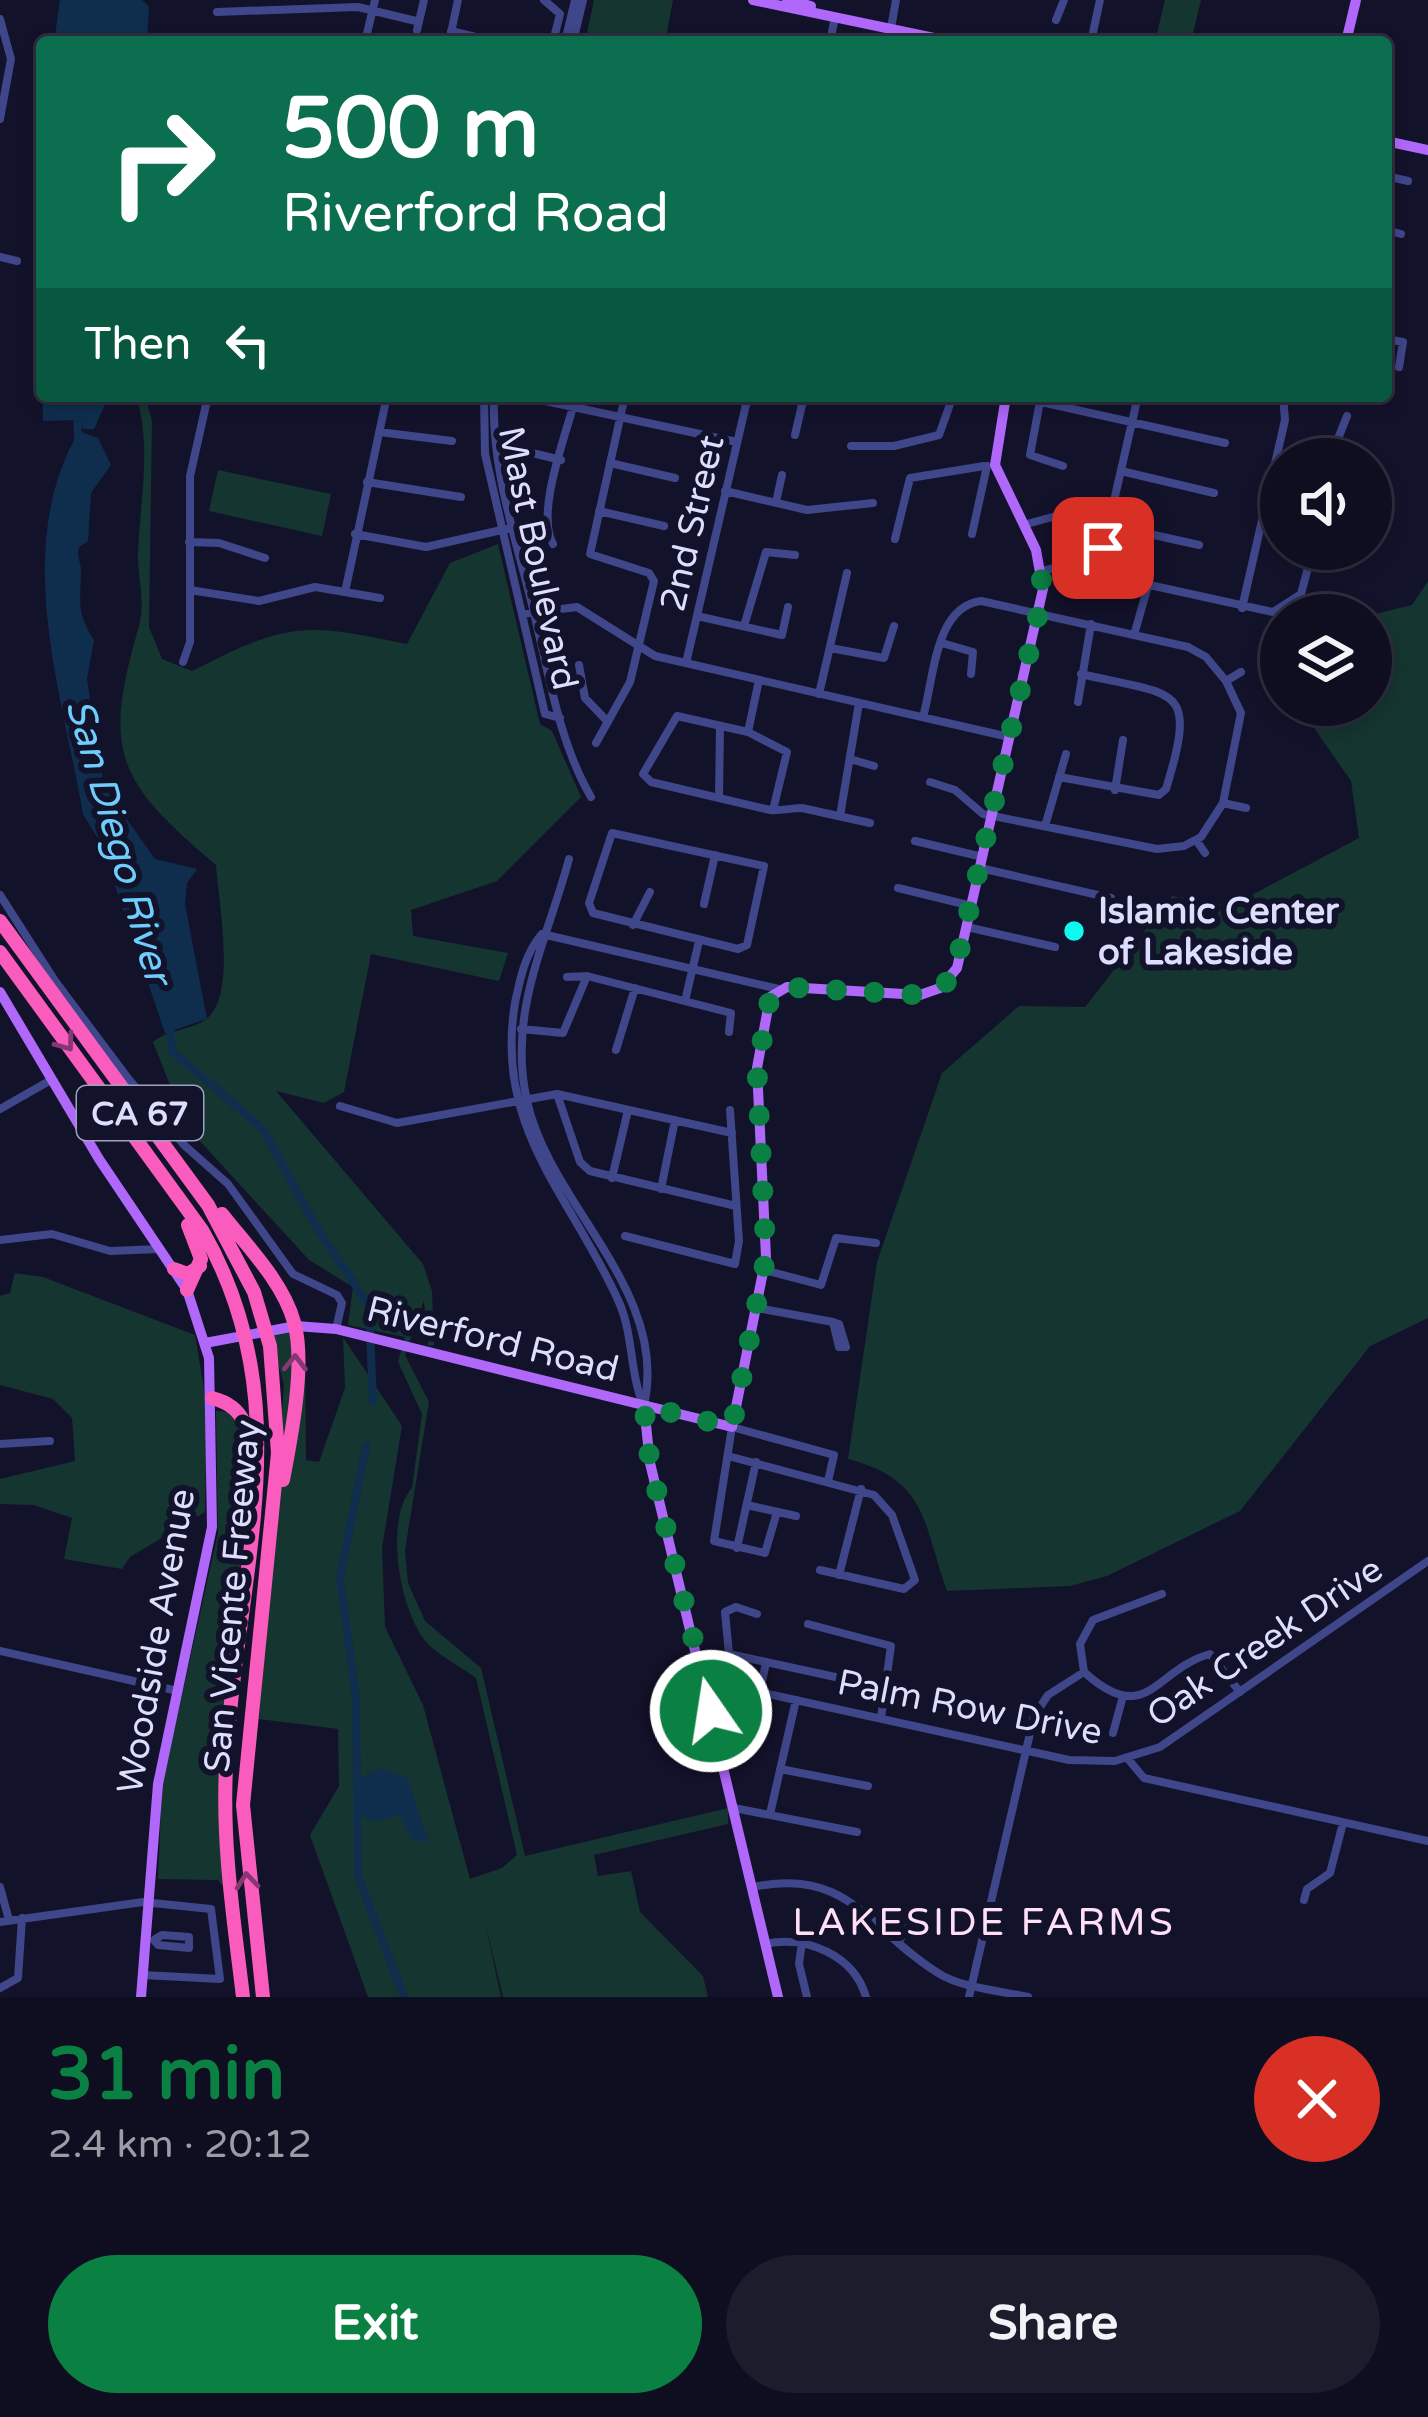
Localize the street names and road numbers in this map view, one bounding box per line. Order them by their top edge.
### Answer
street label: Mast Boulevard [489,423,586,694]
street label: 2nd Street [651,431,734,616]
road number: CA 67 [77,1086,203,1140]
street label: Riverford Road [362,1287,623,1392]
street label: San Vicente Freeway [196,1418,269,1774]
street label: Woodside Avenue [108,1485,204,1797]
street label: Oak Creek Drive [1139,1548,1391,1737]
street label: Palm Row Drive [834,1661,1106,1754]

